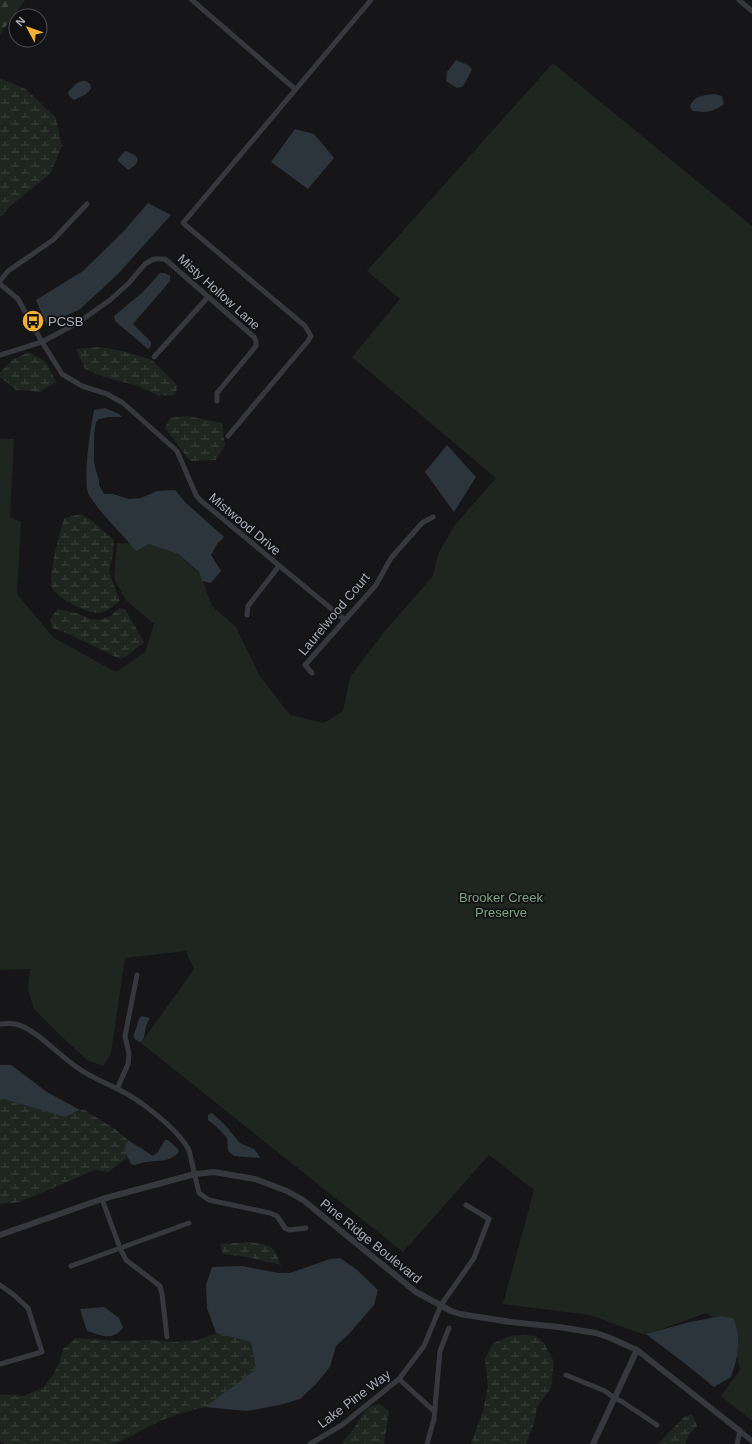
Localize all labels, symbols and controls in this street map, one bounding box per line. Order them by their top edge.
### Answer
north arrow [8,8,48,48]
text: N [13,14,28,28]
street label: Misty Hollow Lane [175,251,263,333]
bus stop icon: PCSB [20,308,46,334]
place label: PCSB [48,314,83,329]
street label: Mistwood Drive [206,490,284,558]
street label: Laurelwood Court [295,570,373,658]
park label: Brooker Creek Preserve [459,890,543,920]
street label: Pine Ridge Boulevard [317,1196,425,1286]
street label: Lake Pine Way [315,1367,394,1431]

